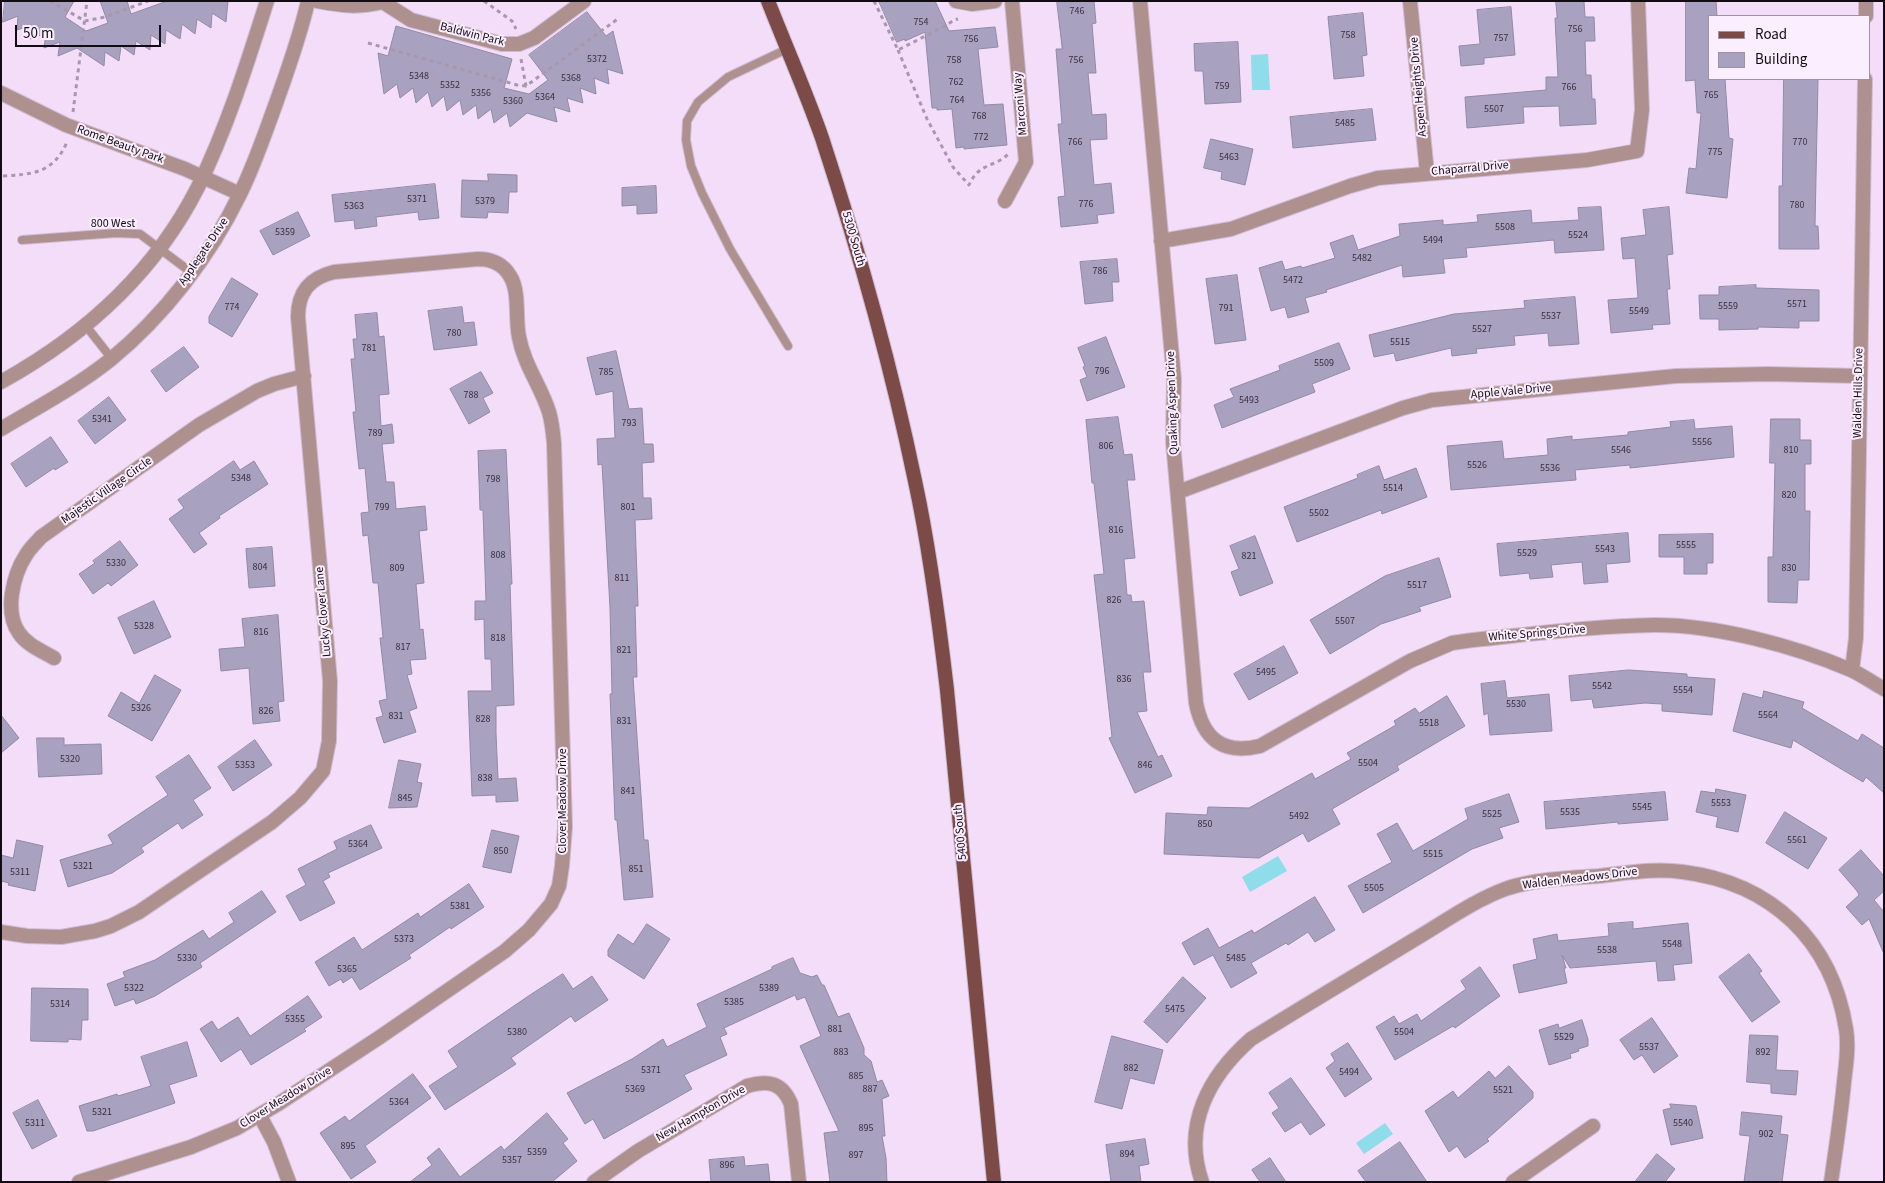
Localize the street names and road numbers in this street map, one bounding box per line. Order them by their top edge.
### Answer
street label: Baldwin Park [438,20,506,50]
street label: Aspen Heights Drive [1407,37,1431,137]
street label: Marconi Way [1011,72,1031,136]
street label: Rome Beauty Park [75,123,165,167]
street label: Chaparral Drive [1431,158,1509,180]
street label: 5300 South [838,210,868,268]
street label: Applegate Drive [176,215,232,289]
street label: 800 West [91,217,135,231]
street label: Walden Hills Drive [1851,348,1867,438]
street label: Quaking Aspen Drive [1164,351,1182,455]
street label: Apple Vale Drive [1470,381,1552,403]
street label: Majestic Village Circle [59,454,155,528]
street label: Lucky Clover Lane [313,566,335,658]
street label: White Springs Drive [1488,623,1586,645]
street label: Clover Meadow Drive [556,748,570,854]
street label: 5400 South [951,803,971,861]
street label: Walden Meadows Drive [1522,865,1638,893]
street label: Clover Meadow Drive [238,1064,334,1132]
street label: New Hampton Drive [654,1083,748,1145]

